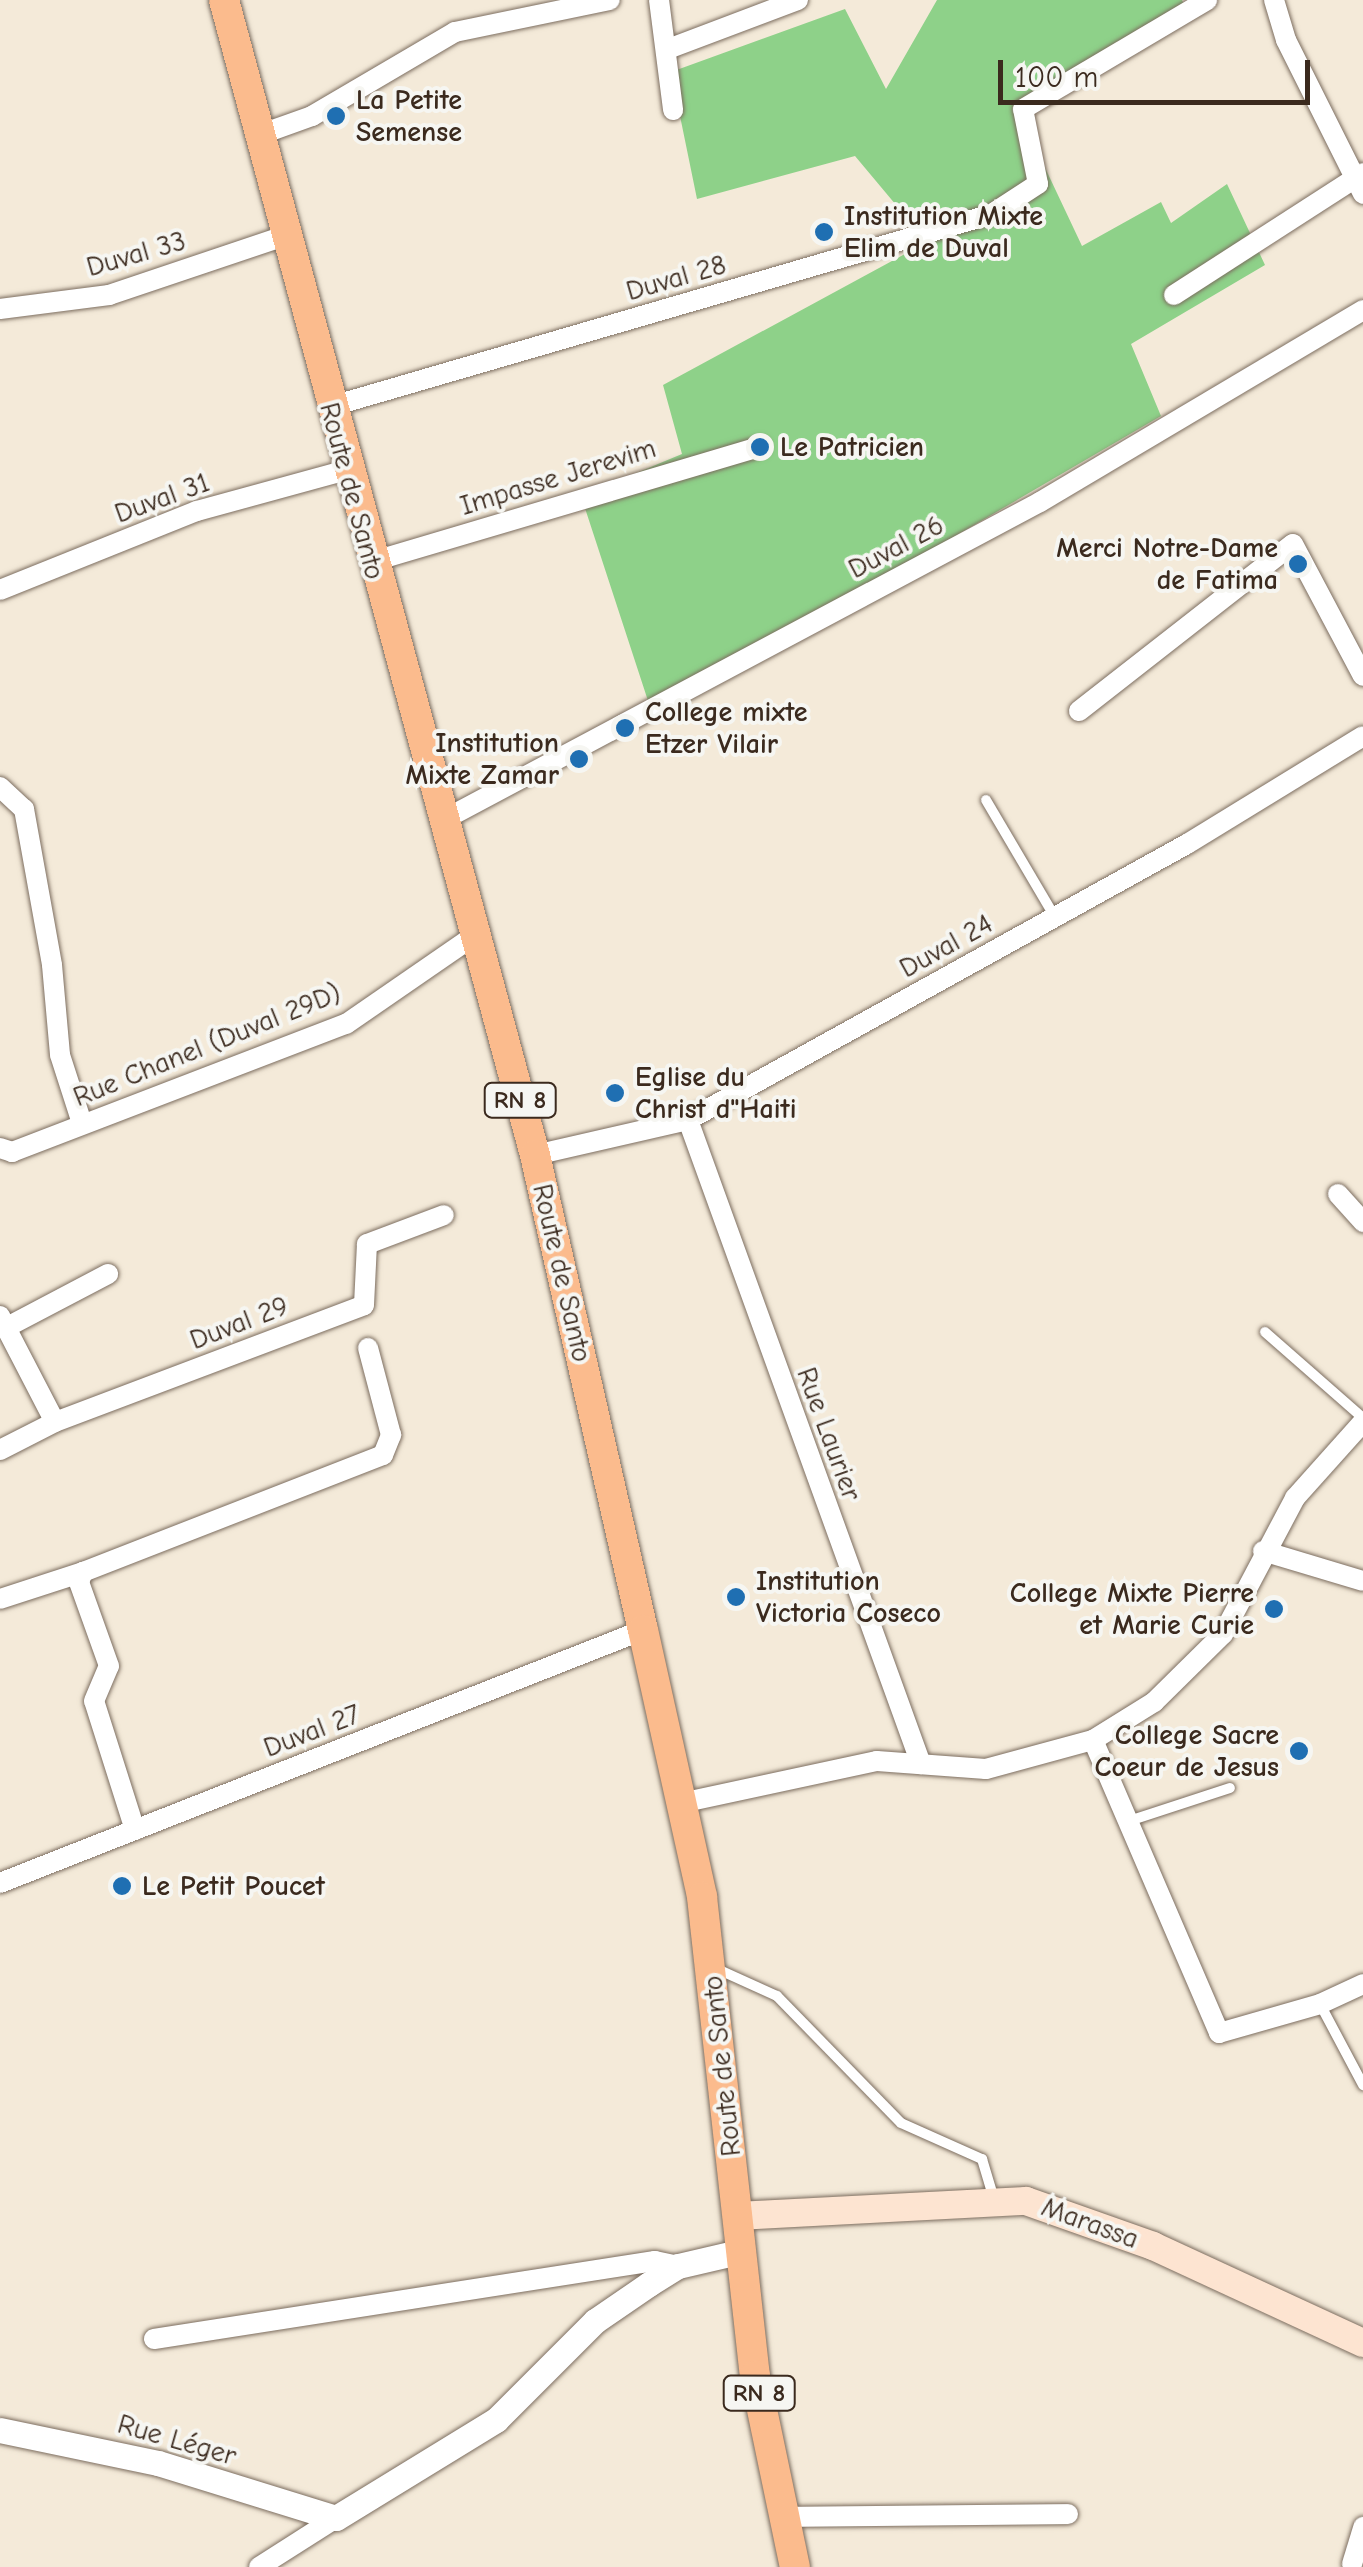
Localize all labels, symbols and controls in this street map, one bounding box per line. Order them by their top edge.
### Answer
scale bar [1003,40,1316,102]
text: 100 m [1015,60,1098,95]
place label: La Petite Semense [356,83,462,149]
marker: La Petite Semense [325,105,347,127]
place label: Institution Mixte Elim de Duval [844,199,1043,265]
marker: Institution Mixte Elim de Duval [813,221,835,243]
street label: Duval 33 [83,224,189,284]
street label: Duval 28 [622,248,730,308]
street label: Route de Santo [312,399,392,583]
place label: Le Patricien [780,430,924,464]
street label: Impasse Jerevim [456,431,660,523]
marker: Le Patricien [749,436,771,458]
street label: Duval 31 [110,465,214,531]
street label: Duval 26 [843,508,949,586]
place label: Merci Notre-Dame de Fatima [1056,531,1278,597]
marker: Merci Notre-Dame de Fatima [1287,553,1309,575]
place label: College mixte Etzer Vilair [645,695,807,761]
marker: College mixte Etzer Vilair [614,717,636,739]
place label: Institution Mixte Zamar [406,726,559,792]
marker: Institution Mixte Zamar [568,748,590,770]
street label: Duval 24 [894,907,998,985]
street label: Rue Chanel (Duval 29D) [68,976,346,1114]
place label: Eglise du Christ d"Haiti [635,1060,796,1126]
road number: RN 8 [482,1080,558,1120]
marker: Eglise du Christ d"Haiti [604,1082,626,1104]
street label: Route de Santo [525,1181,599,1365]
street label: Duval 29 [185,1289,293,1357]
street label: Rue Laurier [789,1363,869,1505]
place label: Institution Victoria Coseco [756,1564,941,1630]
place label: College Mixte Pierre et Marie Curie [1010,1576,1254,1642]
marker: Institution Victoria Coseco [725,1586,747,1608]
marker: College Mixte Pierre et Marie Curie [1263,1598,1285,1620]
street label: Duval 27 [259,1697,365,1765]
place label: College Sacre Coeur de Jesus [1095,1718,1279,1784]
marker: College Sacre Coeur de Jesus [1288,1740,1310,1762]
place label: Le Petit Poucet [142,1869,325,1903]
marker: Le Petit Poucet [111,1875,133,1897]
street label: Route de Santo [696,1974,748,2158]
street label: Marassa [1037,2190,1143,2256]
road number: RN 8 [722,2373,796,2413]
street label: Rue Léger [114,2407,240,2473]

